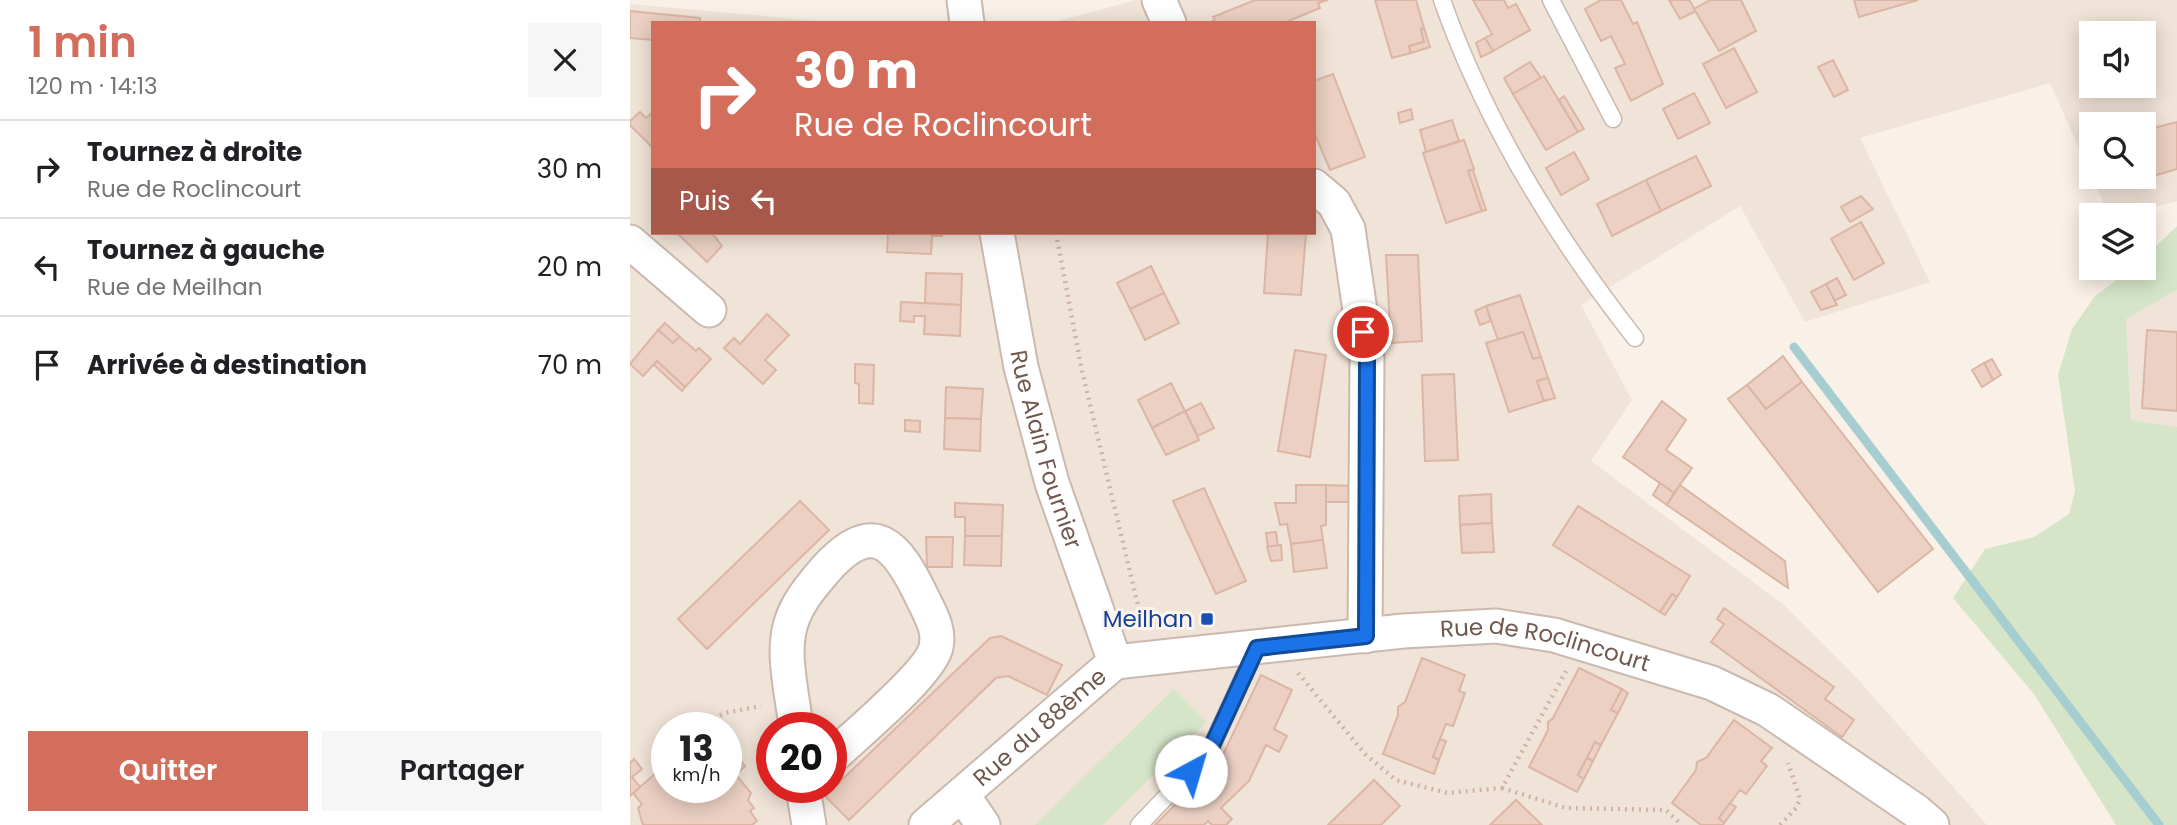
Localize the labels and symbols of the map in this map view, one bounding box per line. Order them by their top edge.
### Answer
pin [1333,302,1393,362]
street label: Rue Alain Fournier [1002,348,1090,553]
place label: Meilhan [1103,603,1193,635]
street label: Rue de Roclincourt [1439,609,1654,679]
marker: Meilhan [1199,611,1215,627]
street label: Rue du 88ème [966,660,1113,794]
speed limit sign: 20 [756,712,847,803]
position arrow [1154,734,1228,808]

